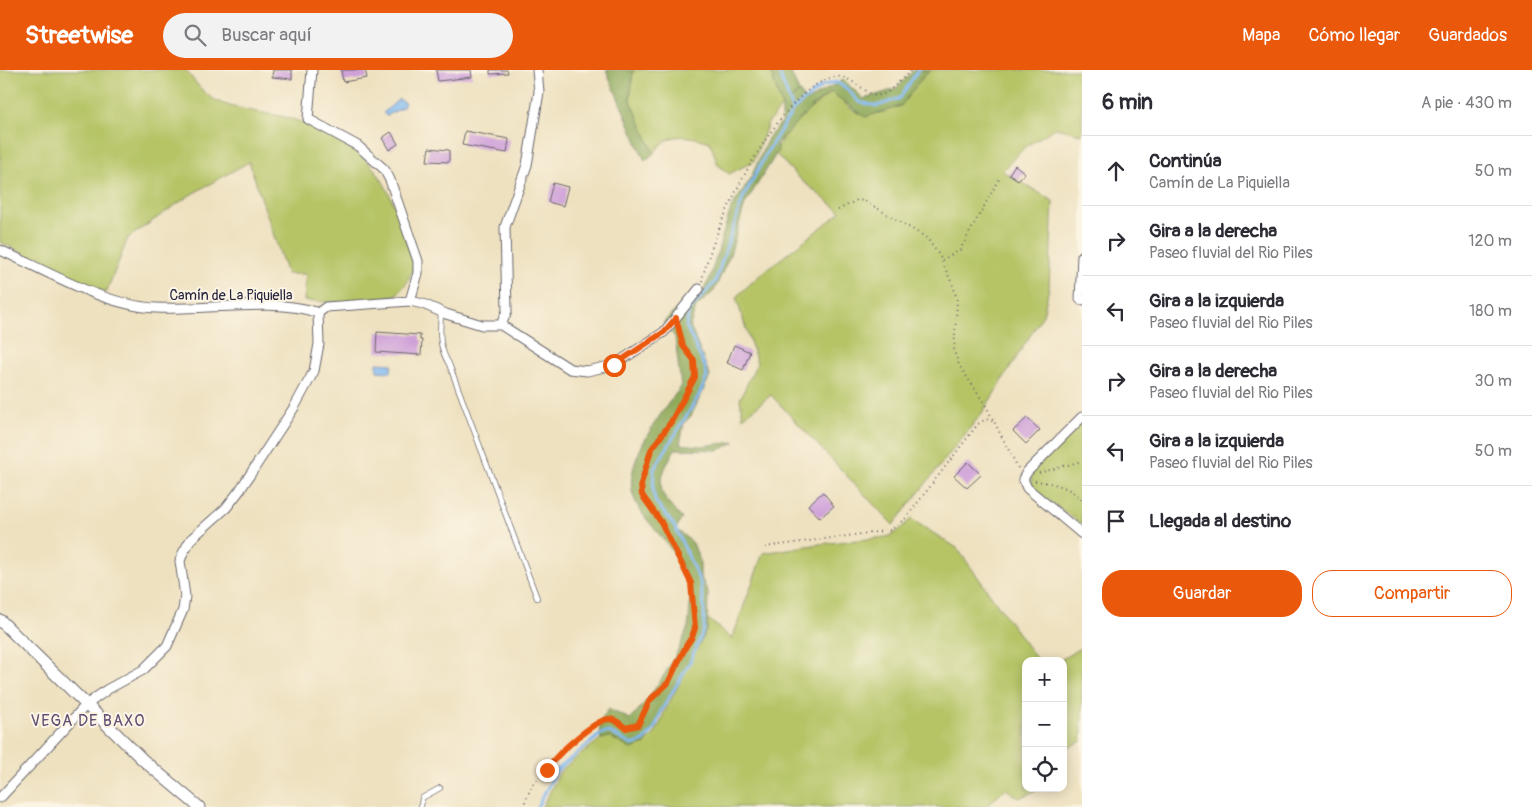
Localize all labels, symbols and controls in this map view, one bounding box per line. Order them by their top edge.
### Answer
search box [163,13,513,58]
text: Streetwise [25,21,133,50]
icon: search [181,21,209,49]
text: Buscar aquí [221,23,312,47]
text: Mapa [1242,24,1280,47]
text: Cómo llegar [1308,24,1400,47]
text: Guardados [1428,24,1507,47]
text: 6 min [1102,89,1153,116]
text: A pie · 430 m [1421,93,1512,113]
text: Continúa [1149,149,1222,173]
icon: ahead [1102,157,1130,185]
text: 50 m [1475,161,1512,181]
text: Camín de La Piquiella [1149,173,1290,193]
text: Gira a la derecha [1149,219,1277,243]
icon: right [1102,227,1130,255]
text: 120 m [1468,231,1512,251]
text: Paseo fluvial del Rio Piles [1149,243,1313,263]
street label: Camín de La Piquiella [169,287,293,304]
text: Gira a la izquierda [1149,289,1284,313]
icon: left [1102,297,1130,325]
text: 180 m [1469,301,1512,321]
text: Paseo fluvial del Rio Piles [1149,313,1313,333]
route start [603,354,626,377]
text: Gira a la derecha [1149,359,1277,383]
icon: right [1102,367,1130,395]
text: 30 m [1474,371,1512,391]
text: Paseo fluvial del Rio Piles [1149,383,1313,403]
text: Gira a la izquierda [1149,429,1284,453]
icon: left [1102,437,1130,465]
text: 50 m [1475,441,1512,461]
text: Paseo fluvial del Rio Piles [1149,453,1313,473]
icon: arrive [1102,507,1130,535]
text: Llegada al destino [1149,509,1291,533]
button: Guardar [1102,570,1302,617]
button: Compartir [1312,570,1512,617]
map controls [1022,657,1067,792]
button: + [1022,657,1067,702]
button: − [1022,702,1067,747]
district label: VEGA DE BAXO [31,711,145,731]
button: locate [1022,747,1067,792]
route end [536,759,559,782]

